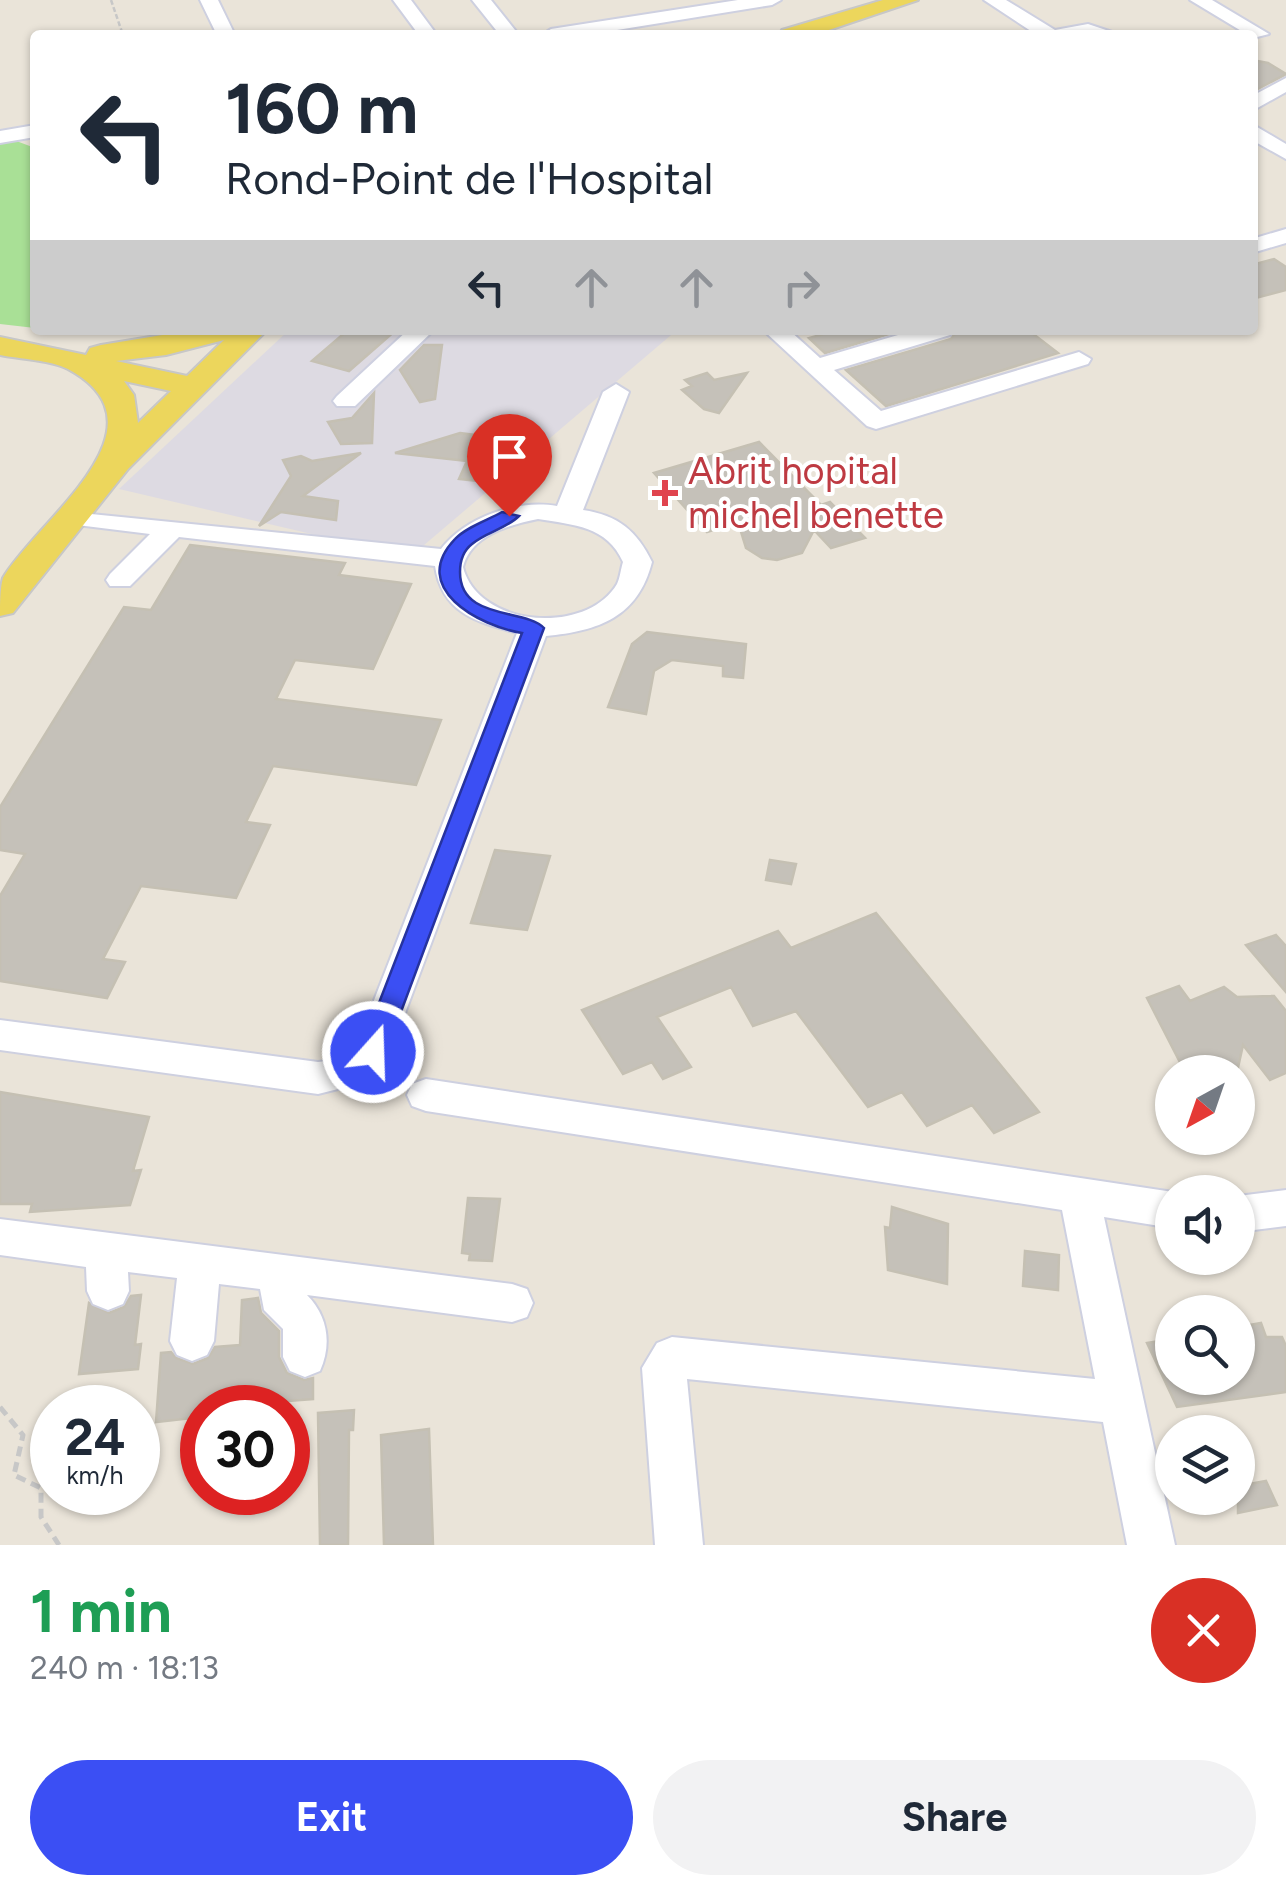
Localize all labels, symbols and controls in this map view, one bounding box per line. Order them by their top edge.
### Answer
text: 160 m [225,66,418,151]
icon: left [60,70,190,200]
text: Rond-Point de l'Hospital [225,151,714,205]
icon: left [459,260,514,315]
icon: ahead [564,260,619,315]
icon: ahead [669,260,724,315]
icon: right [774,260,829,315]
pin [467,414,552,517]
icon: arrive [482,429,537,484]
place label: Abrit hopital michel benette [688,448,944,538]
marker: Abrit hopital michel benette [652,480,678,506]
position arrow [321,1000,425,1104]
north arrow [1155,1055,1255,1155]
map controls [1155,1055,1255,1515]
button: sound [1155,1175,1255,1275]
button: search [1155,1295,1255,1395]
speed limit sign: 30 [180,1385,310,1515]
text: 24 [65,1407,125,1468]
button: layers [1155,1415,1255,1515]
text: km/h [66,1460,124,1490]
text: 1 min [30,1575,172,1647]
button: close [1151,1578,1256,1683]
text: 240 m · 18:13 [30,1649,219,1687]
button: Exit [30,1760,633,1875]
button: Share [653,1760,1256,1875]

